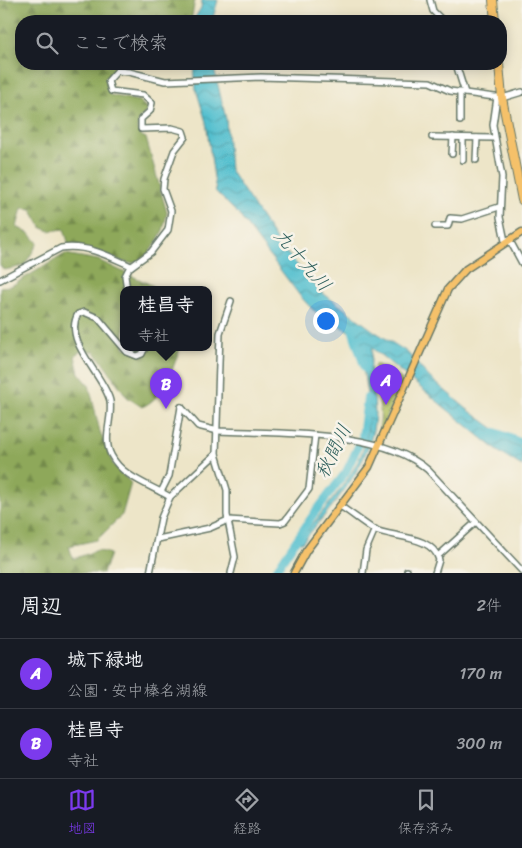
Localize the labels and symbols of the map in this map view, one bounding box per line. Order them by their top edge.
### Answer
water label: 九十九川 [266,220,340,300]
your location [313,308,339,334]
pin: A [370,364,402,405]
pin: B [150,368,182,409]
water label: 秋間川 [306,418,360,484]

